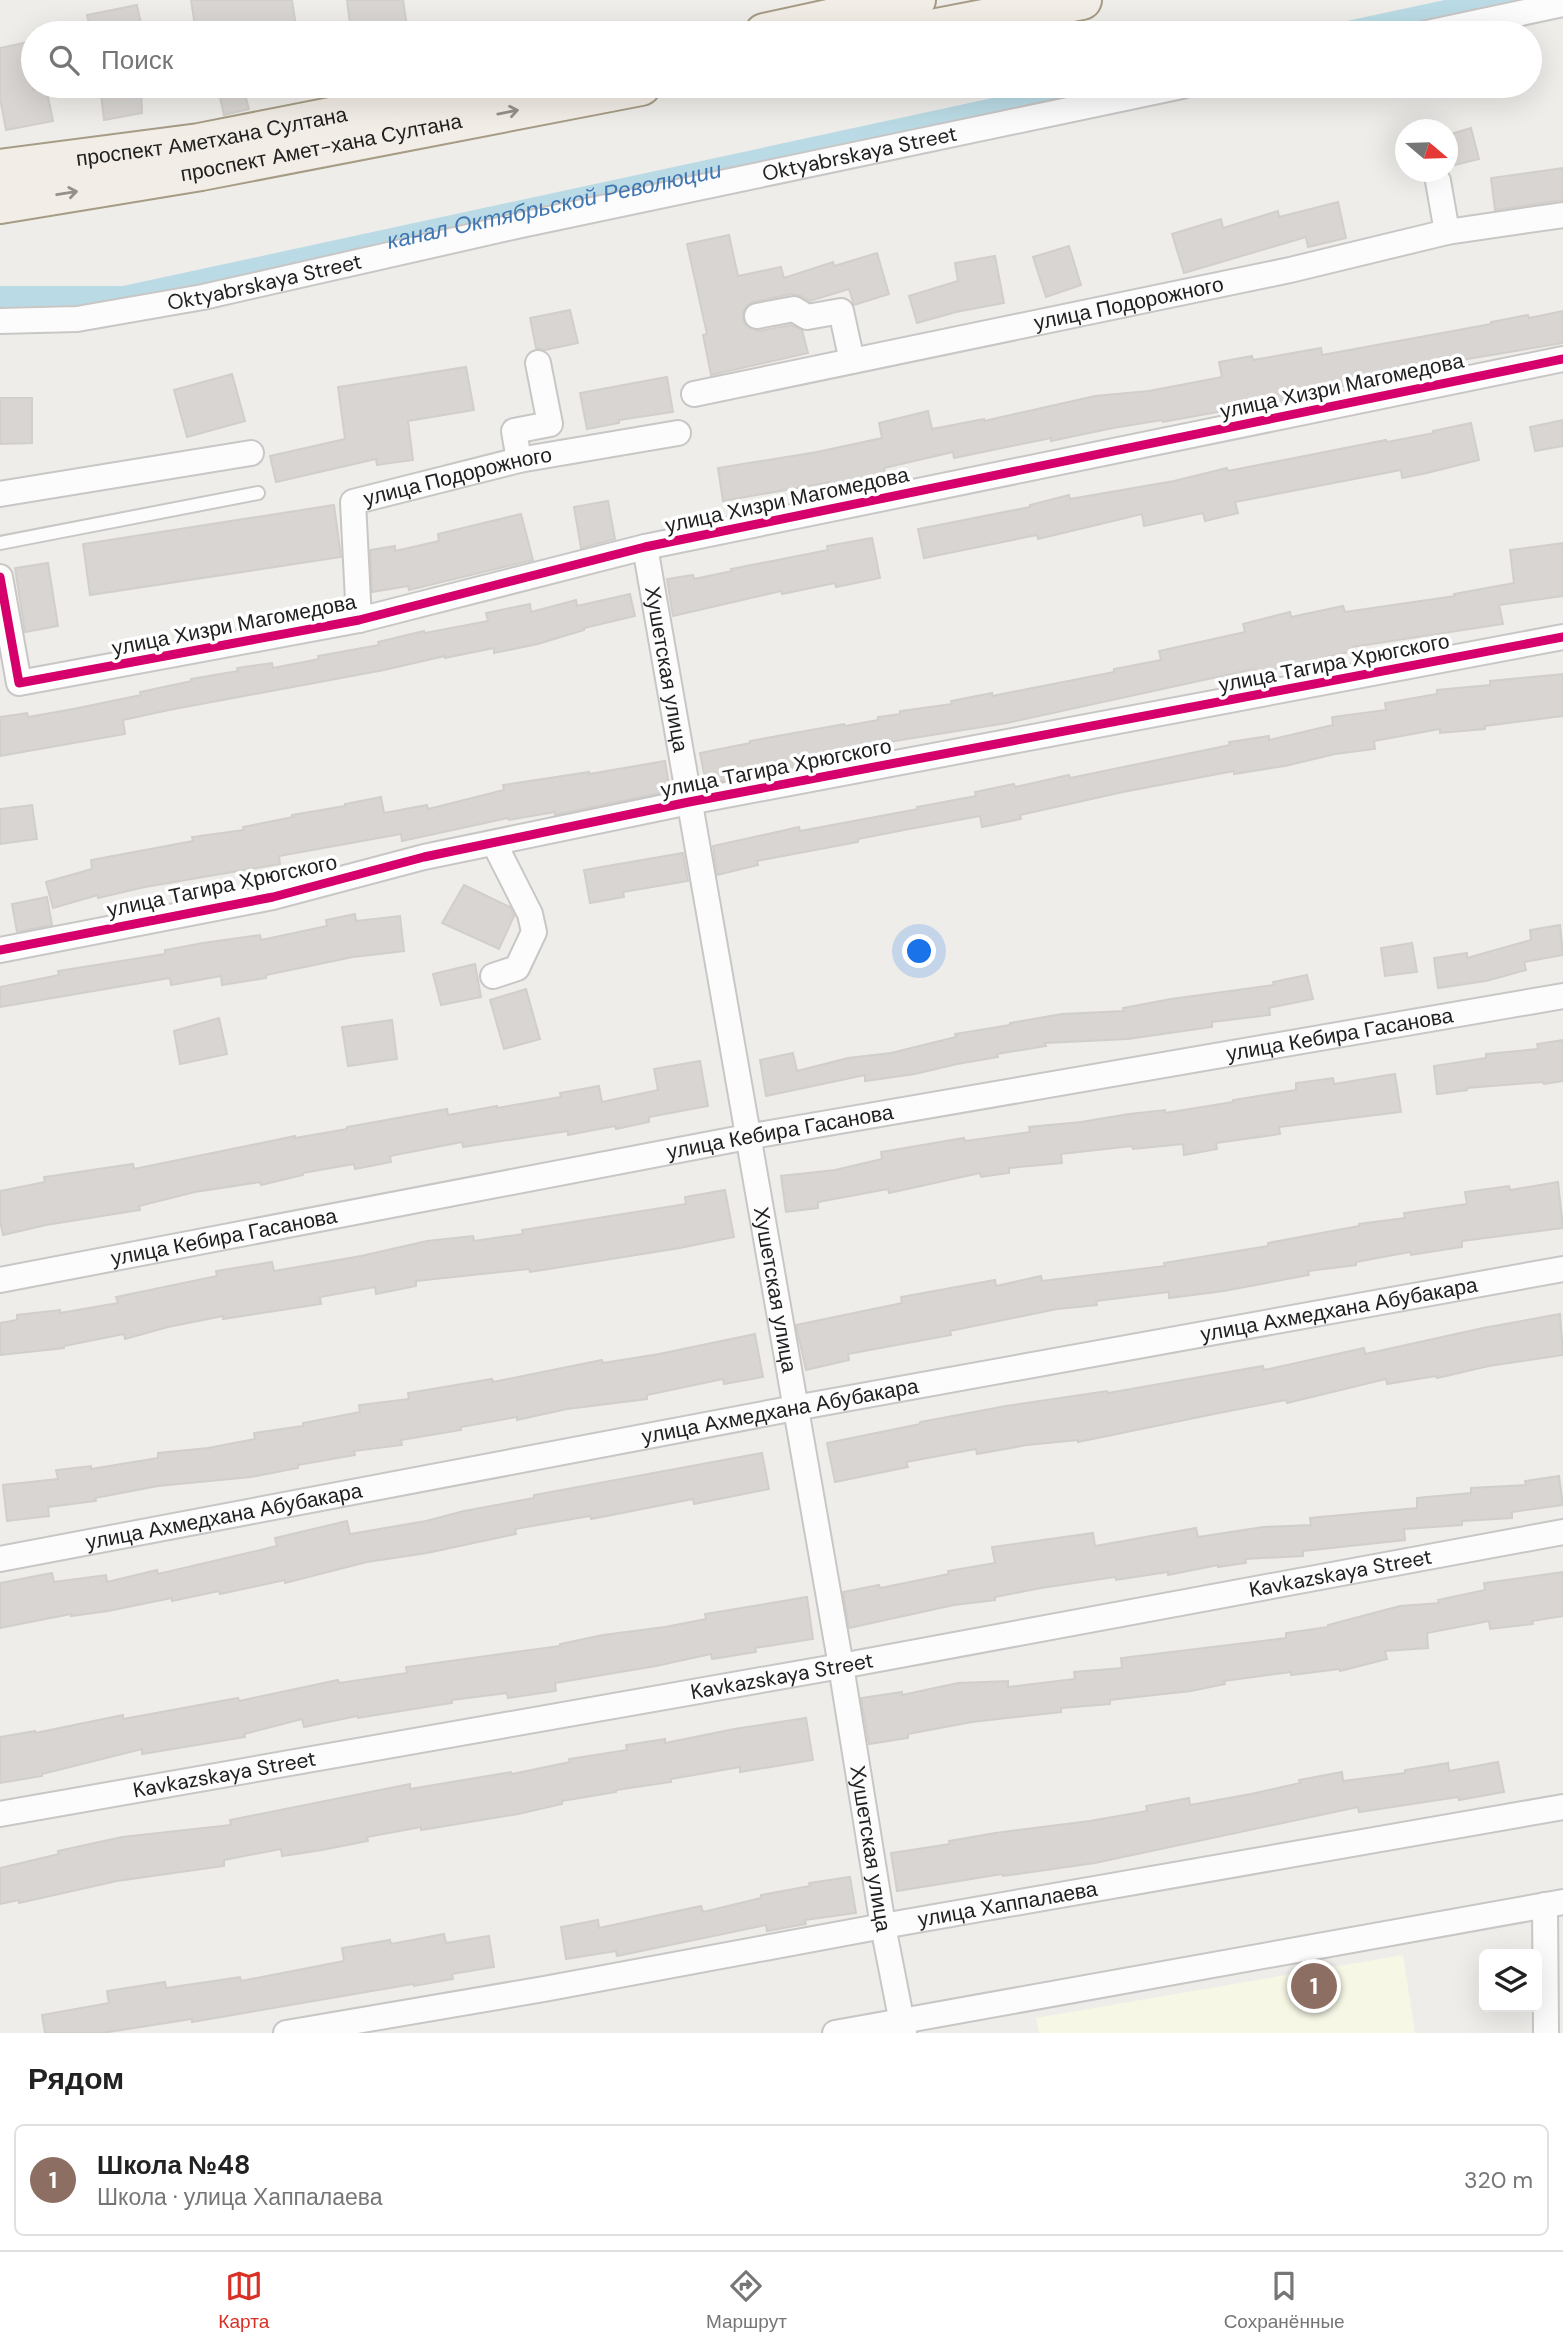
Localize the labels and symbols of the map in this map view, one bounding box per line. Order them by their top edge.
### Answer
street label: проспект Аметхана Султана [74,100,350,173]
one-way arrow [496,104,519,118]
street label: проспект Амет-хана Султана [178,107,465,188]
north arrow [1395,119,1458,182]
street label: Oktyabrskaya Street [760,120,960,188]
water label: канал Октябрьской Революции [384,154,724,256]
one-way arrow [55,186,78,199]
street label: Oktyabrskaya Street [165,248,364,317]
street label: улица Подорожного [1031,270,1226,337]
street label: улица Хизри Магомедова [1218,346,1467,425]
street label: улица Подорожного [361,441,554,513]
street label: улица Хизри Магомедова [663,460,912,539]
street label: Хушетская улица [638,584,695,755]
street label: улица Хизри Магомедова [110,588,359,662]
street label: улица Тагира Хрюгского [1216,627,1452,699]
street label: улица Тагира Хрюгского [658,732,894,804]
street label: улица Тагира Хрюгского [104,848,340,924]
your location [902,934,936,968]
street label: улица Кебира Гасанова [1224,1001,1456,1068]
street label: улица Кебира Гасанова [664,1098,896,1166]
street label: улица Кебира Гасанова [108,1202,340,1272]
street label: Хушетская улица [747,1205,803,1375]
street label: улица Ахмедхана Абубакара [1198,1271,1480,1348]
street label: улица Ахмедхана Абубакара [639,1372,921,1451]
street label: улица Ахмедхана Абубакара [83,1476,365,1556]
street label: Kavkazskaya Street [1247,1543,1434,1604]
street label: Kavkazskaya Street [688,1646,876,1706]
street label: Kavkazskaya Street [131,1745,318,1804]
street label: Хушетская улица [843,1764,898,1934]
street label: улица Хаппалаева [916,1875,1100,1934]
pin: 1 [1291,1960,1337,2012]

